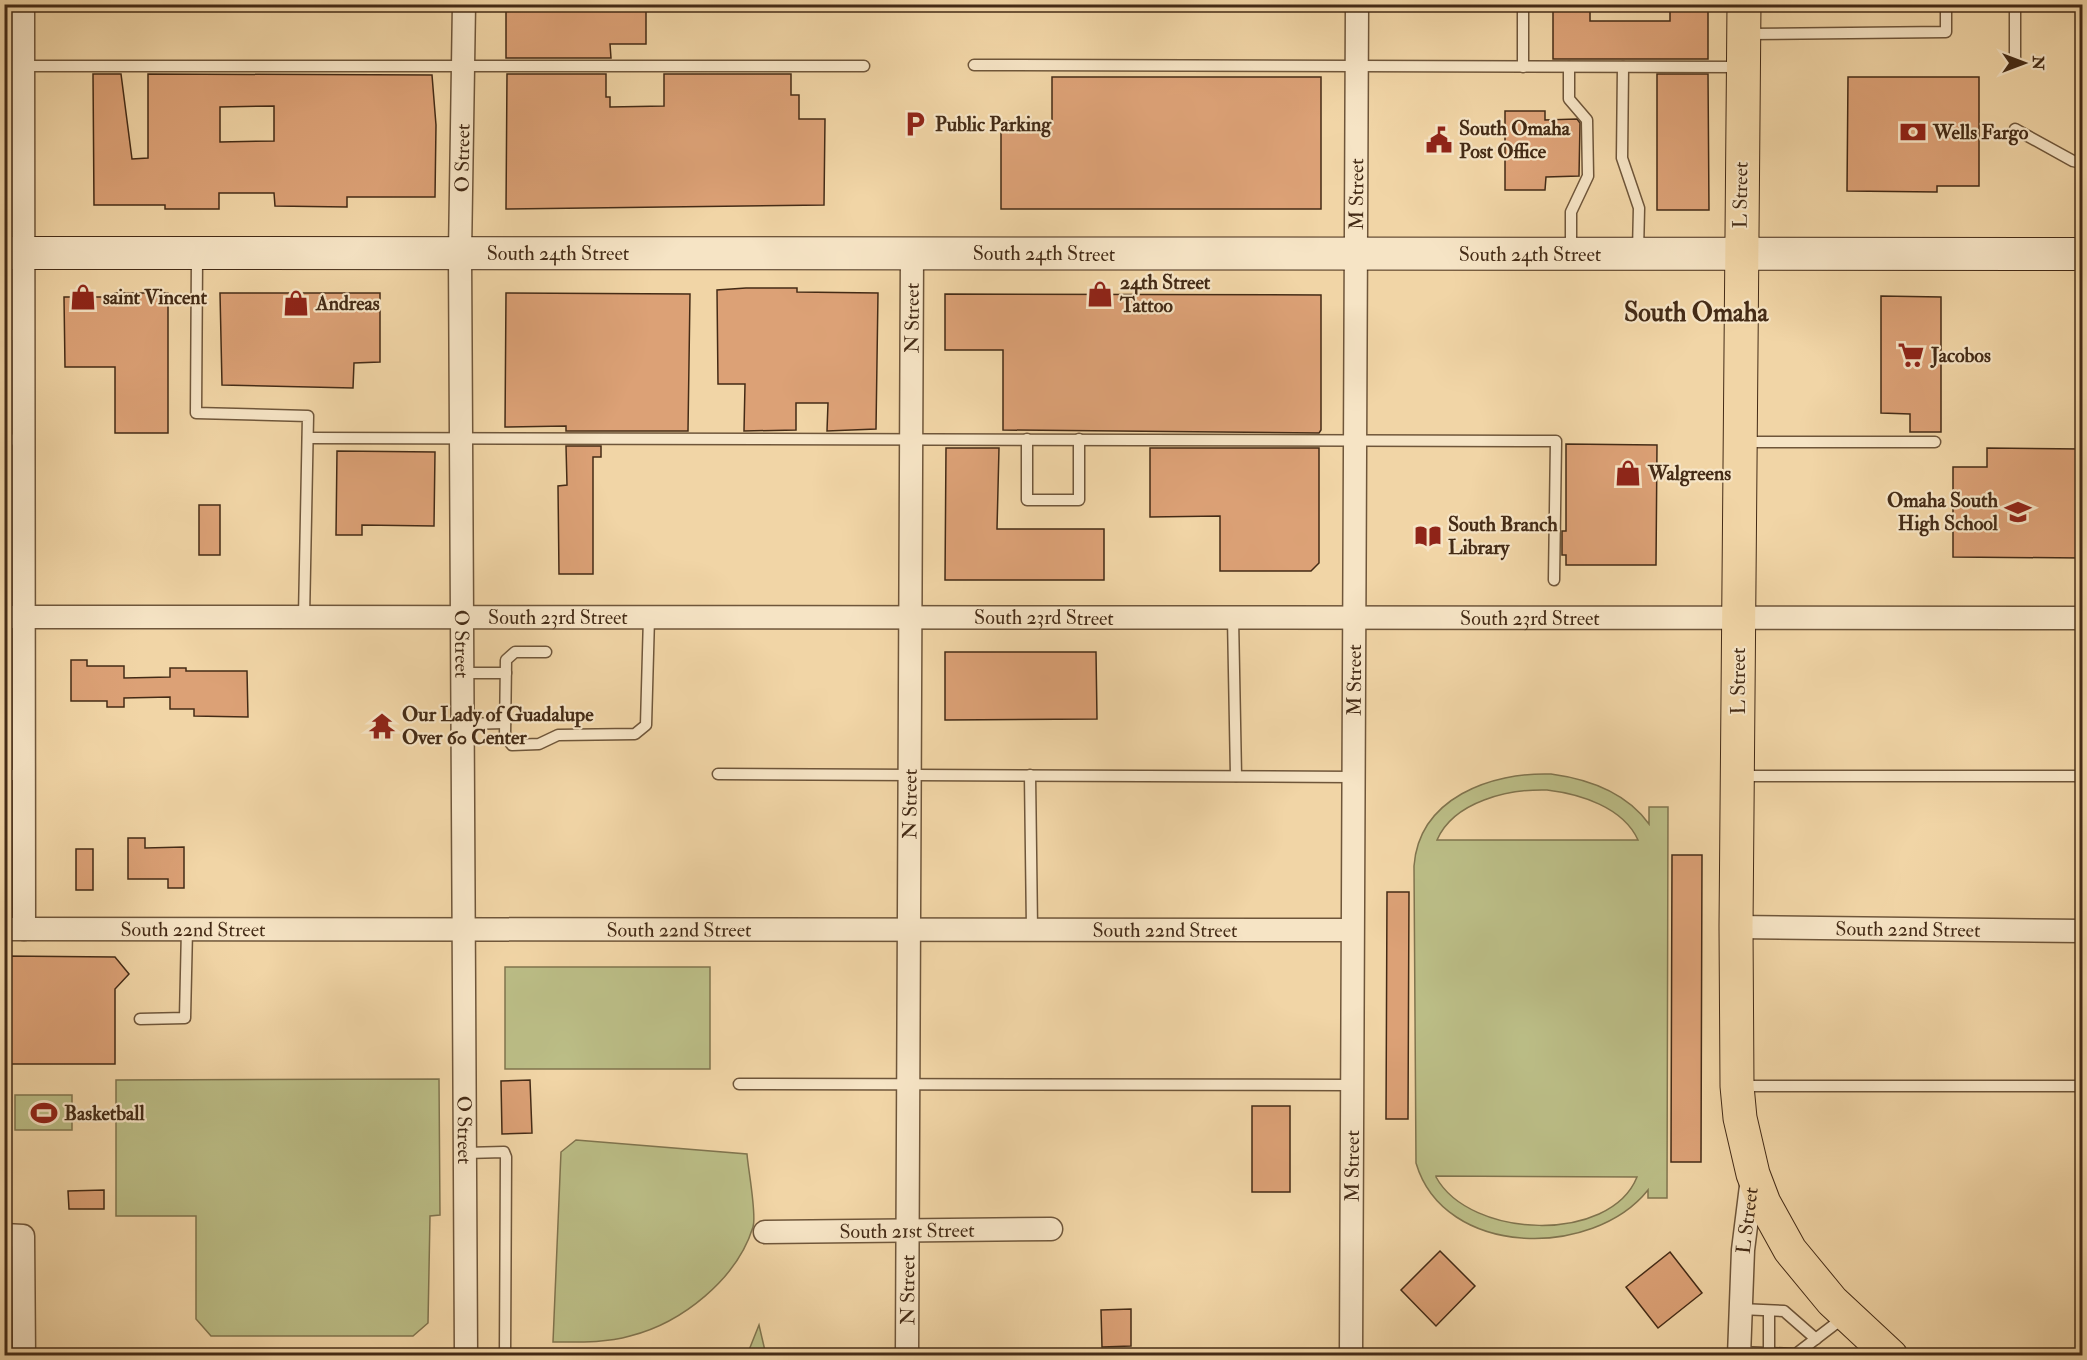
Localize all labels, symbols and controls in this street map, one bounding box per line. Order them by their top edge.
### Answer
north arrow [1994,33,2054,93]
text: N [2028,55,2048,71]
parking icon: Public Parking [900,109,930,139]
place label: Public Parking [935,112,1052,138]
place label: South Omaha Post Office [1459,116,1571,164]
bank icon: Wells Fargo [1898,117,1928,147]
place label: Wells Fargo [1932,120,2029,146]
street label: O Street [449,123,476,193]
public building icon: South Omaha Post Office [1424,125,1454,155]
street label: M Street [1344,158,1369,230]
street label: L Street [1727,161,1754,229]
street label: South 24th Street [487,241,630,266]
street label: South 24th Street [973,241,1116,267]
street label: South 24th Street [1459,242,1602,267]
place label: 24th Street Tattoo [1119,270,1211,318]
shop icon: 24th Street Tattoo [1085,279,1115,309]
shop icon: saint Vincent [68,282,98,312]
street label: N Street [900,282,925,353]
place label: saint Vincent [103,285,208,310]
shop icon: Andreas [281,288,311,318]
place label: Andreas [315,291,380,316]
district label: South Omaha [1624,297,1769,329]
supermarket icon: Jacobos [1896,340,1926,370]
place label: Jacobos [1930,343,1991,368]
shop icon: Walgreens [1613,458,1643,488]
place label: Walgreens [1647,461,1731,487]
place label: Omaha South High School [1887,488,1999,537]
school or university icon: Omaha South High School [2003,497,2033,527]
place label: South Branch Library [1448,512,1558,561]
library icon: South Branch Library [1413,521,1443,551]
street label: South 23rd Street [488,605,628,630]
street label: South 23rd Street [974,605,1114,631]
street label: South 23rd Street [1460,606,1600,631]
street label: O Street [449,610,474,679]
street label: M Street [1342,644,1367,716]
street label: L Street [1726,647,1751,714]
place label: Our Lady of Guadalupe Over 60 Center [402,702,594,750]
temple icon: Our Lady of Guadalupe Over 60 Center [367,711,397,741]
street label: N Street [897,768,923,839]
street label: South 22nd Street [1835,916,1981,943]
street label: South 22nd Street [120,917,266,942]
street label: South 22nd Street [606,917,752,943]
street label: South 22nd Street [1092,918,1238,943]
street label: O Street [452,1096,477,1165]
sports icon: Basketball [29,1098,59,1128]
place label: Basketball [64,1101,145,1126]
street label: M Street [1340,1130,1365,1202]
street label: L Street [1731,1185,1764,1255]
street label: South 21st Street [839,1218,975,1244]
street label: N Street [895,1254,920,1325]

